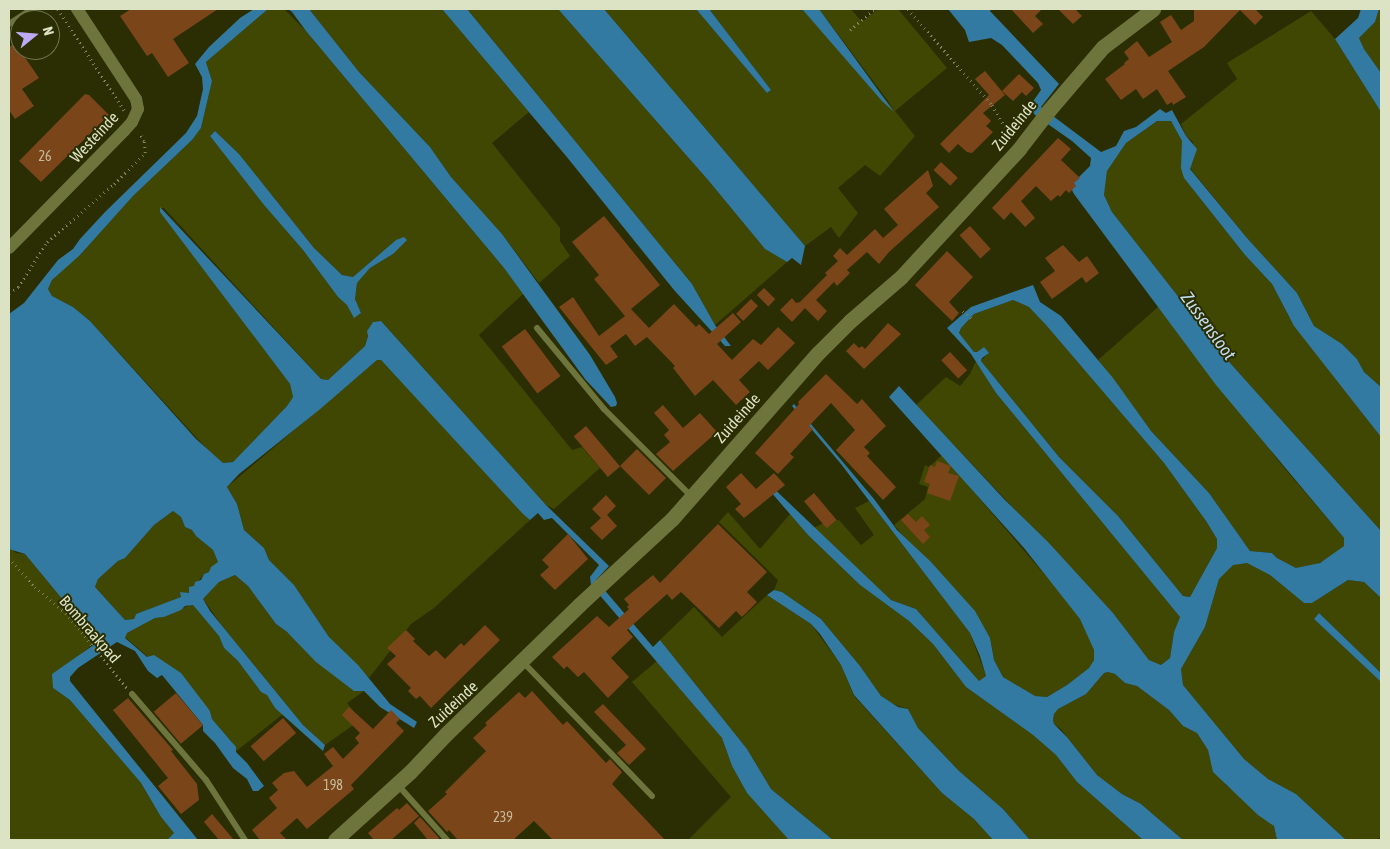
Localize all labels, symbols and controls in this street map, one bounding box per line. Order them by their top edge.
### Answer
north arrow [10,10,60,60]
text: N [40,25,57,37]
street label: Zuideinde [988,96,1040,154]
street label: Westeinde [66,108,122,166]
house number: 26 [38,148,52,164]
water label: Zussensloot [1176,288,1240,364]
street label: Zuideinde [710,389,764,447]
street label: Bombraakpad [55,591,125,667]
street label: Zuideinde [425,677,481,731]
house number: 198 [323,777,343,793]
house number: 239 [493,809,513,825]

